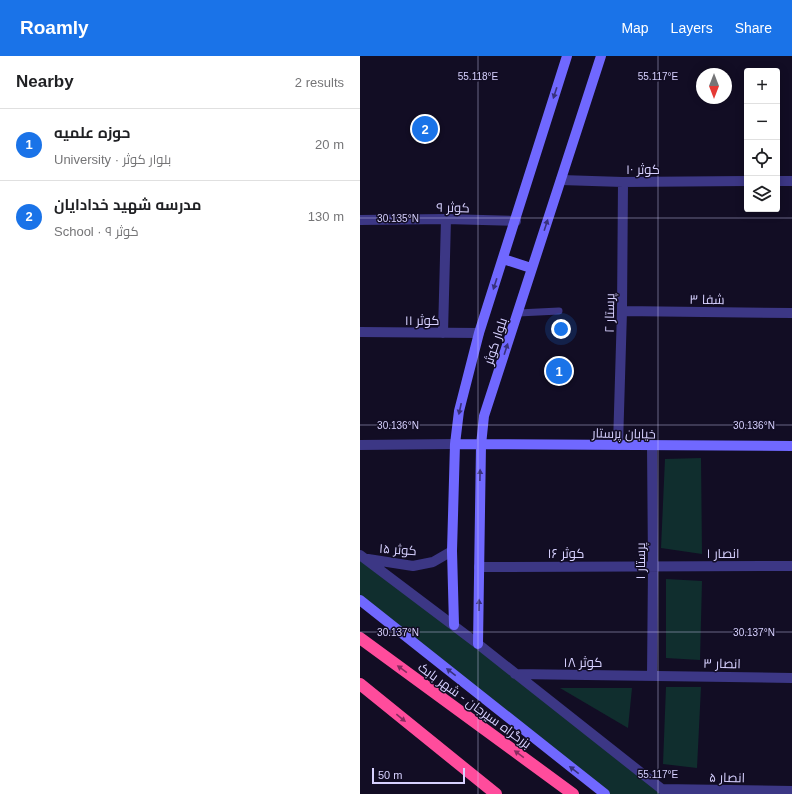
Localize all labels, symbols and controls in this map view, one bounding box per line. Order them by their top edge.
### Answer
text: Roamly [20,17,89,38]
text: Map [621,20,649,36]
text: Layers [671,20,713,36]
text: Share [735,20,772,36]
north arrow [696,68,732,104]
map controls [744,68,780,212]
button: + [744,68,780,104]
text: 55.118°E [458,71,499,82]
text: 55.117°E [638,71,679,82]
text: Nearby [16,72,74,91]
text: 2 results [295,75,344,90]
one-way arrow [552,88,558,100]
button: − [744,104,780,140]
pin: 2 [412,114,438,144]
text: حوزه علمیه [54,124,130,141]
text: 1 [25,137,33,152]
text: 20 m [315,137,344,152]
button: locate [744,140,780,176]
text: University · بلوار کوثر [54,152,171,167]
street label: کوثر ۱۰ [626,162,660,177]
button: layers [744,176,780,212]
text: مدرسه شهید خدادایان [54,196,202,213]
street label: کوثر ۹ [436,200,470,215]
text: 2 [25,209,33,224]
text: 130 m [308,209,344,224]
text: 30.135°N [377,213,419,224]
one-way arrow [543,219,549,231]
text: School · کوثر ۹ [54,224,139,239]
one-way arrow [492,278,498,290]
street label: شفا ۳ [689,292,725,307]
street label: پرستار ۲ [602,293,619,333]
street label: کوثر ۱۱ [405,313,439,328]
street label: بلوار کوثر [481,316,510,367]
your location [551,319,571,339]
one-way arrow [503,343,509,355]
pin: 1 [546,356,572,386]
one-way arrow [457,403,463,415]
text: 30.136°N [377,420,419,431]
text: 30.136°N [733,420,775,431]
street label: خیابان پرستار [591,425,656,444]
one-way arrow [477,468,483,481]
street label: کوثر ۱۵ [379,541,417,558]
street label: پرستار ۱ [633,542,650,579]
street label: کوثر ۱۶ [548,546,584,561]
street label: انصار ۱ [707,546,739,561]
one-way arrow [475,599,482,611]
text: 30.137°N [377,627,419,638]
text: 30.137°N [733,627,775,638]
street label: کوثر ۱۸ [564,655,602,670]
street label: انصار ۳ [703,656,741,671]
street label: بزرگراه سیرجان - شهر بابک [415,659,534,751]
one-way arrow [397,665,408,673]
one-way arrow [445,667,456,676]
one-way arrow [396,713,407,722]
one-way arrow [513,750,524,759]
one-way arrow [569,765,580,774]
scale bar [372,766,465,785]
text: 50 m [378,769,402,781]
text: 55.117°E [638,769,679,780]
street label: انصار ۵ [709,770,745,785]

